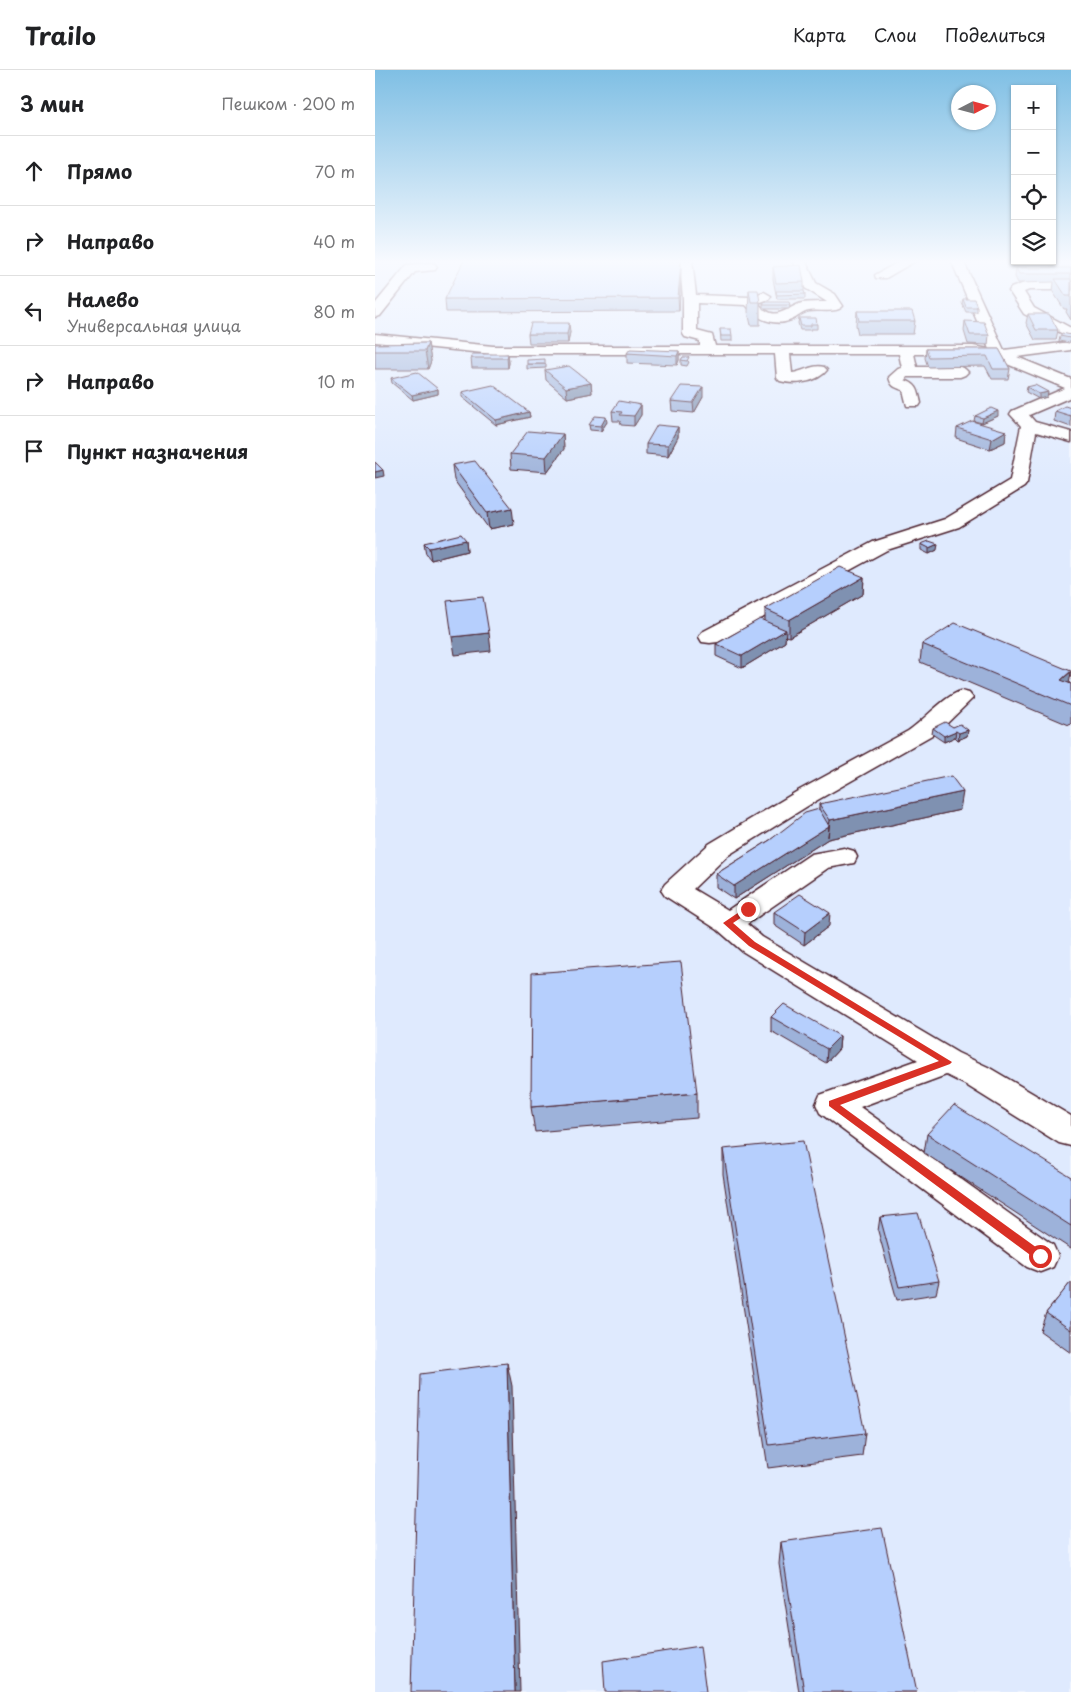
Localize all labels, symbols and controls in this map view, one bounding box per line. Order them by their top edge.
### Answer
text: Trailo [25,17,96,53]
text: Карта [793,21,846,48]
text: Слои [874,21,917,48]
text: Поделиться [945,21,1046,48]
north arrow [951,85,996,130]
map controls [1011,85,1056,265]
button: + [1011,85,1056,130]
text: 3 мин [20,87,84,119]
text: Пешком · 200 m [221,91,355,115]
button: − [1011,130,1056,175]
icon: ahead [20,157,48,185]
text: Прямо [67,157,132,185]
text: 70 m [315,159,355,183]
button: locate [1011,175,1056,220]
button: layers [1011,220,1056,265]
icon: right [20,227,48,255]
text: Направо [67,227,154,255]
text: 40 m [313,229,355,253]
text: Налево [67,285,139,313]
icon: left [20,297,48,325]
text: 80 m [313,299,355,323]
text: Универсальная улица [67,313,241,337]
icon: right [20,367,48,395]
text: Направо [67,367,154,395]
text: 10 m [318,369,355,393]
icon: arrive [20,437,48,465]
text: Пункт назначения [67,437,248,465]
route end [737,898,760,921]
route start [1029,1245,1052,1268]

